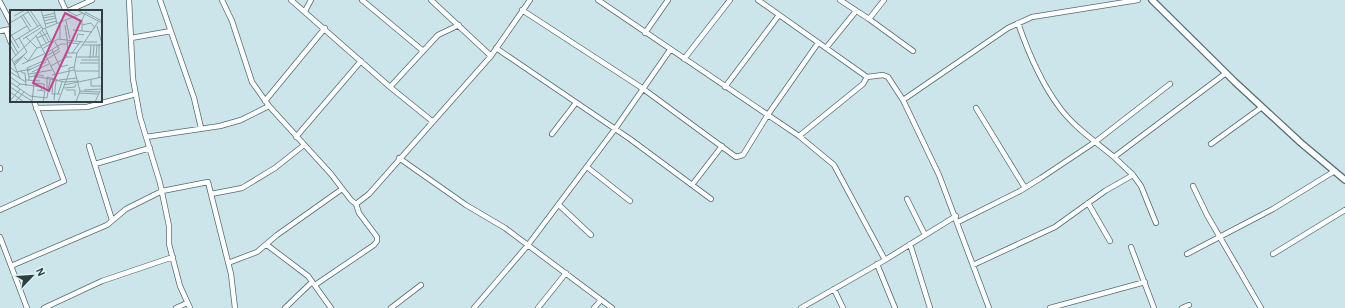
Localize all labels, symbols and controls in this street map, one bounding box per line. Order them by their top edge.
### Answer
inset map [10,10,102,102]
north arrow [12,256,52,296]
text: N [34,266,47,278]

